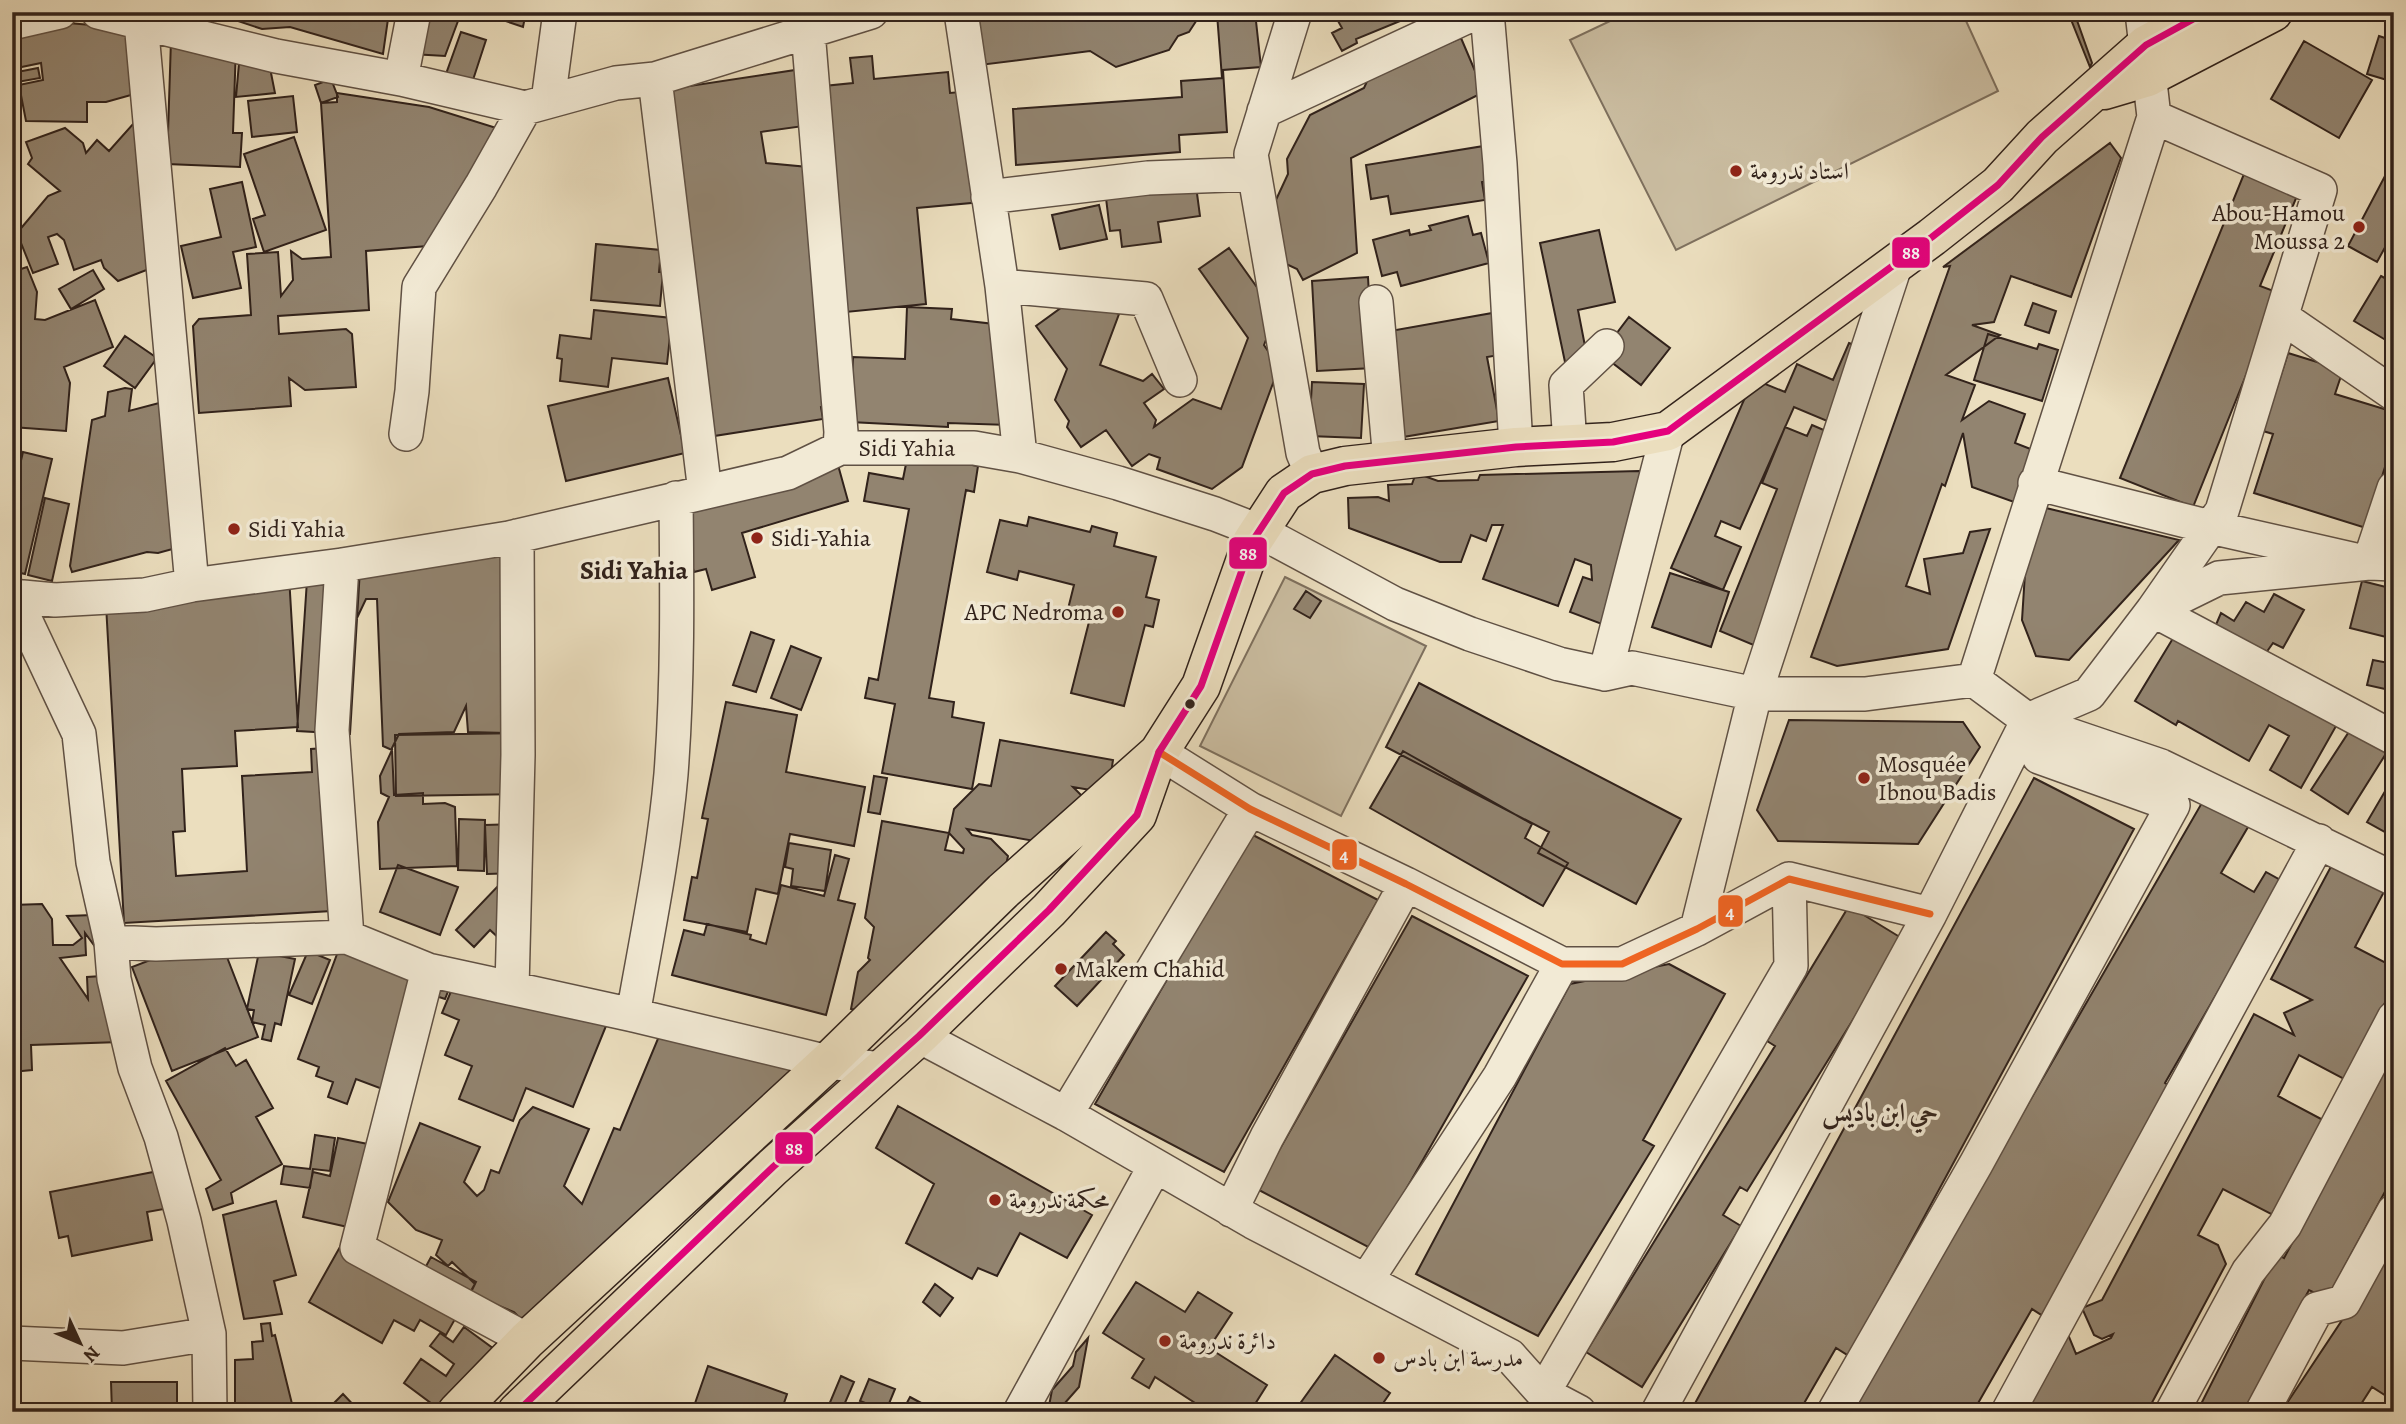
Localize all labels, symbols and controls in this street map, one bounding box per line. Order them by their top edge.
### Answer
place label: استاد ندرومة [1750,155,1849,187]
marker: استاد ندرومة [1728,163,1744,179]
place label: Abou-Hamou Moussa 2 [2211,197,2345,257]
marker: Abou-Hamou Moussa 2 [2351,219,2367,235]
line badge: 88 [1891,236,1931,269]
text: 88 [1902,240,1920,266]
street label: Sidi Yahia [858,432,956,464]
place label: Sidi Yahia [248,513,346,545]
marker: Sidi Yahia [226,521,242,537]
place label: Sidi-Yahia [771,522,872,554]
marker: Sidi-Yahia [749,530,765,546]
line badge: 88 [1228,536,1268,570]
text: 88 [1239,541,1257,567]
district label: Sidi Yahia [580,553,688,588]
place label: APC Nedroma [964,596,1105,628]
marker: APC Nedroma [1110,604,1126,620]
unlabelled marker [1183,697,1197,711]
place label: Mosquée Ibnou Badis [1878,748,1997,808]
marker: Mosquée Ibnou Badis [1856,770,1872,786]
line badge: 4 [1331,838,1358,871]
text: 4 [1340,842,1349,868]
line badge: 4 [1717,894,1744,928]
text: 4 [1726,899,1735,925]
place label: Makem Chahid [1075,953,1225,985]
marker: Makem Chahid [1053,961,1069,977]
district label: حي ابن باديس [1822,1095,1938,1134]
line badge: 88 [774,1131,814,1165]
text: 88 [785,1136,803,1162]
place label: محكمة ندرومة [1009,1184,1110,1216]
marker: محكمة ندرومة [987,1192,1003,1208]
north arrow [46,1308,116,1378]
place label: دائرة ندرومة [1179,1325,1276,1357]
marker: دائرة ندرومة [1157,1333,1173,1349]
text: N [77,1340,106,1368]
place label: مدرسة ابن بادس [1393,1342,1523,1374]
marker: مدرسة ابن بادس [1371,1350,1387,1366]

